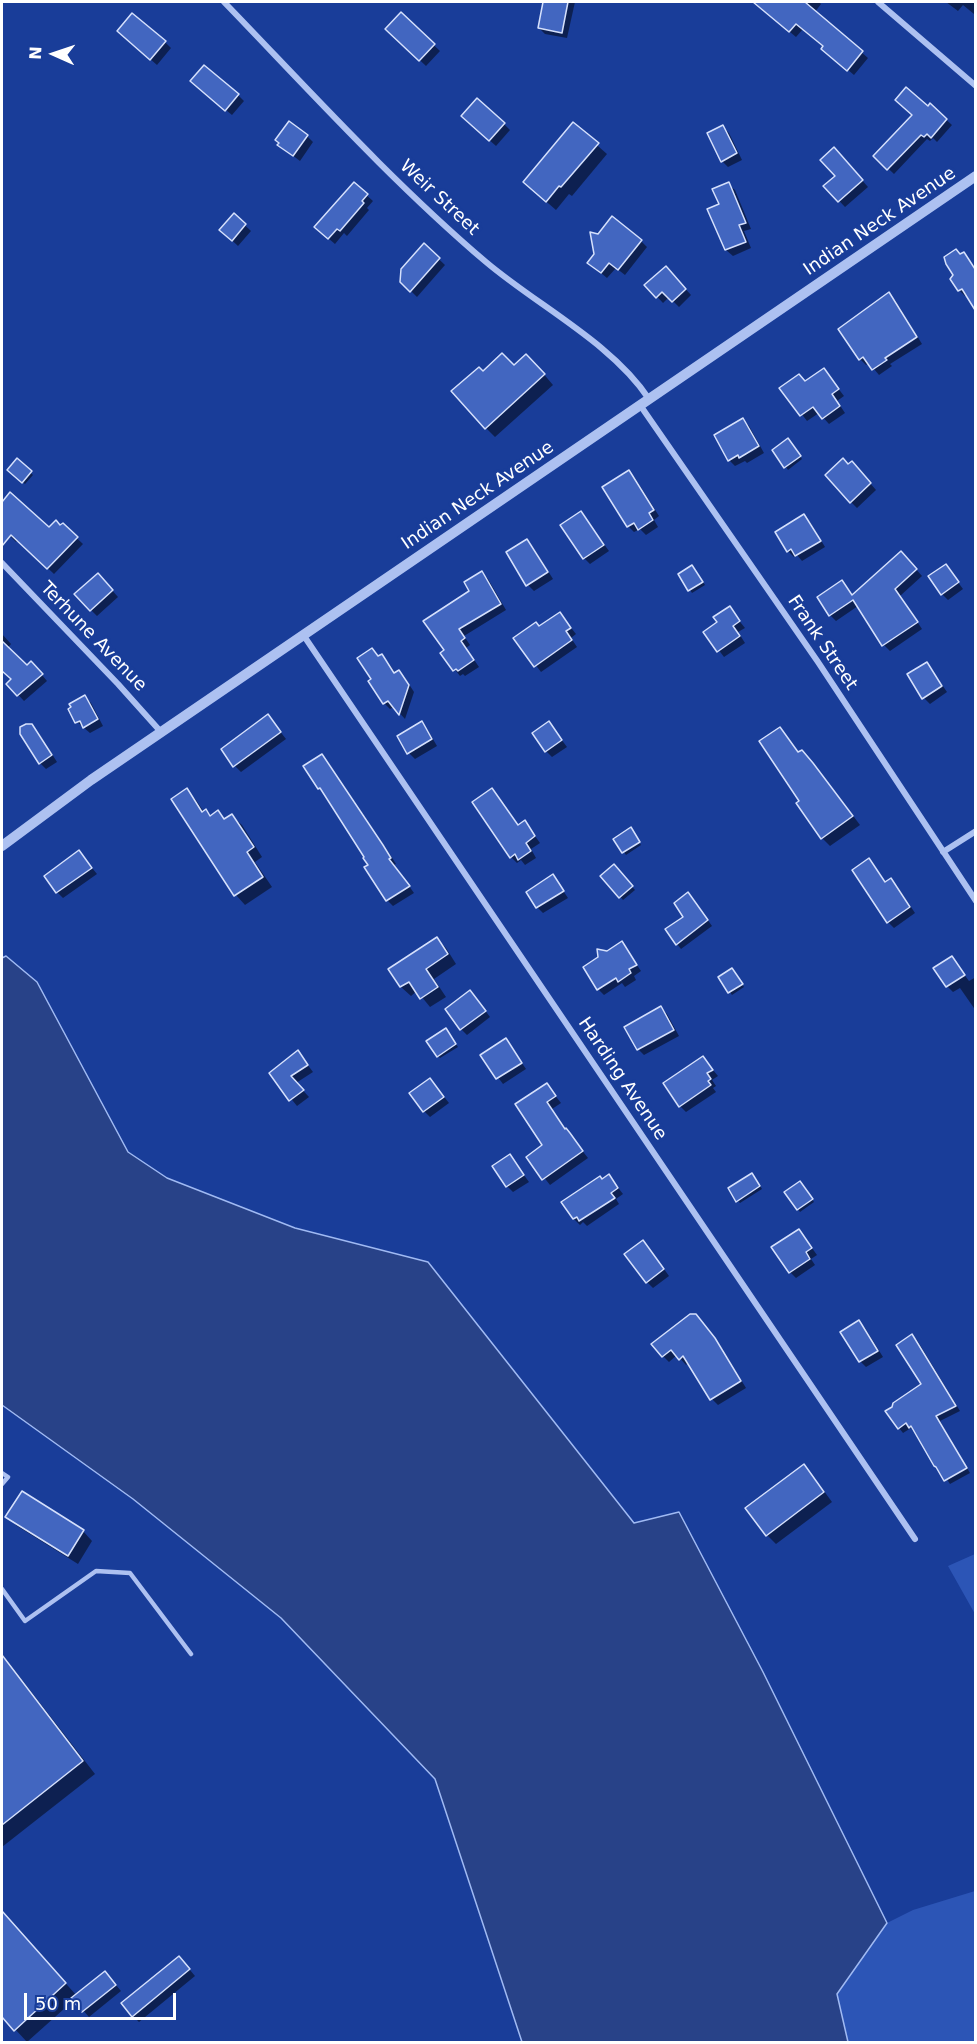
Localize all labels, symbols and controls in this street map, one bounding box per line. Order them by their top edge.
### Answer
north arrow [24,24,84,84]
text: N [26,46,45,60]
street label: Weir Street [395,156,483,240]
street label: Indian Neck Avenue [800,163,960,281]
street label: Indian Neck Avenue [398,437,558,555]
street label: Terhune Avenue [35,578,151,696]
street label: Frank Street [782,591,862,695]
street label: Harding Avenue [573,1013,671,1145]
scale bar [27,1981,178,2019]
text: 50 m [35,1993,81,2014]

